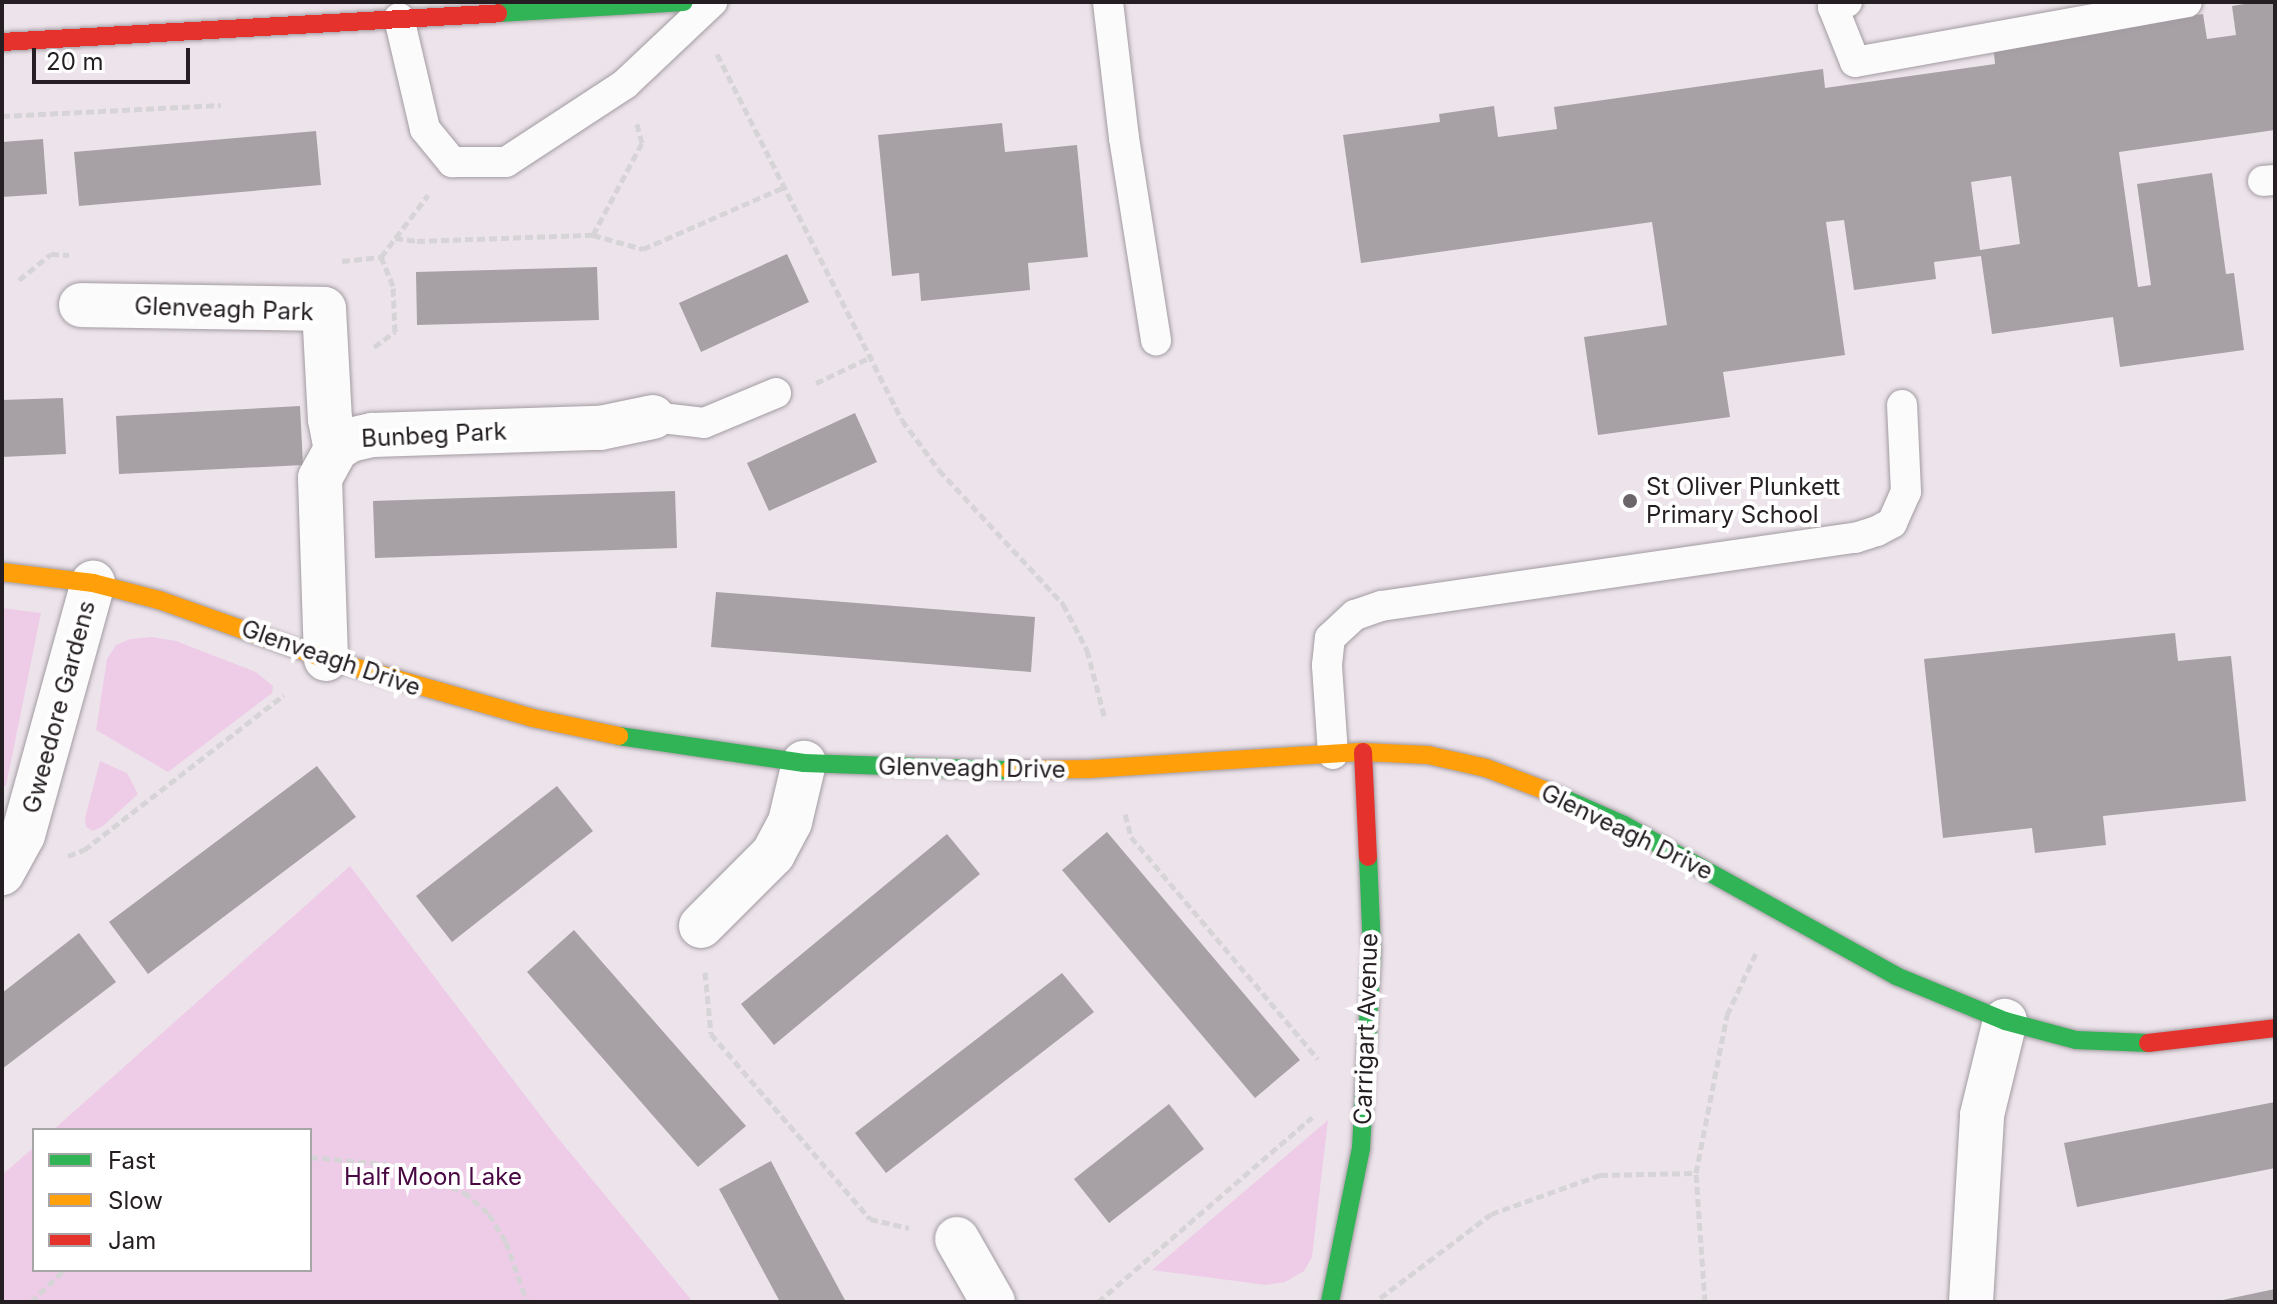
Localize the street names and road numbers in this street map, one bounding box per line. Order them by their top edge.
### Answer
street label: Glenveagh Park [134,291,314,327]
street label: Bunbeg Park [361,417,507,453]
street label: Gweedore Gardens [17,597,101,817]
street label: Glenveagh Drive [238,614,424,702]
street label: Glenveagh Drive [878,752,1066,784]
street label: Glenveagh Drive [1536,778,1718,886]
street label: Carrigart Avenue [1348,932,1384,1126]

